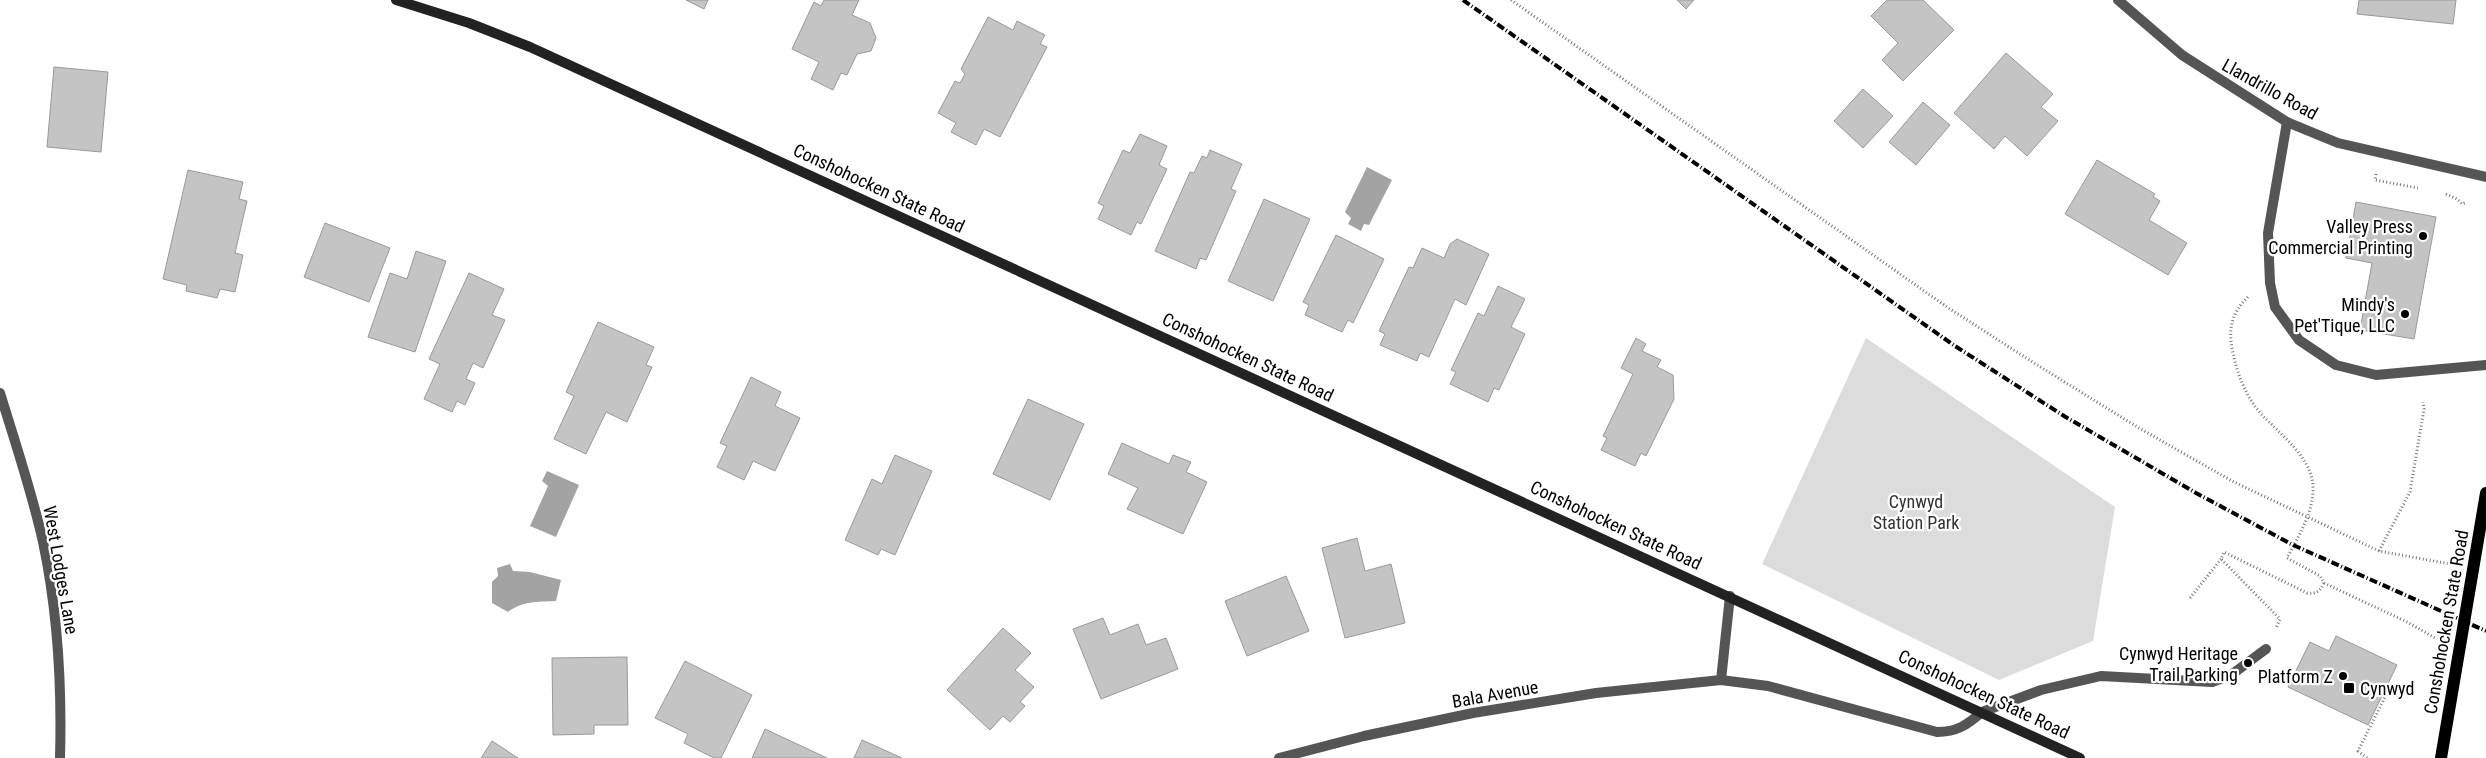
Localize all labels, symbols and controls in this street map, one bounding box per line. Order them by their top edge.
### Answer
street label: Llandrillo Road [2218,54,2322,124]
street label: Conshohocken State Road [790,139,968,237]
place label: Valley Press Commercial Printing [2268,216,2413,258]
marker: Valley Press Commercial Printing [2417,230,2429,242]
place label: Mindy's Pet'Tique, LLC [2294,294,2395,336]
street label: Conshohocken State Road [1159,308,1337,406]
marker: Mindy's Pet'Tique, LLC [2399,308,2411,320]
street label: Conshohocken State Road [1527,476,1705,574]
park label: Cynwyd Station Park [1873,491,1959,533]
street label: West Lodges Lane [39,504,83,636]
street label: Conshohocken State Road [2419,528,2473,716]
place label: Cynwyd Heritage Trail Parking [2119,643,2238,685]
street label: Conshohocken State Road [1895,645,2073,743]
marker: Cynwyd Heritage Trail Parking [2242,657,2254,669]
place label: Platform Z [2258,666,2333,687]
marker: Platform Z [2337,670,2349,682]
street label: Bala Avenue [1450,676,1540,712]
place label: Cynwyd [2360,678,2414,699]
marker: Cynwyd [2342,681,2356,695]

